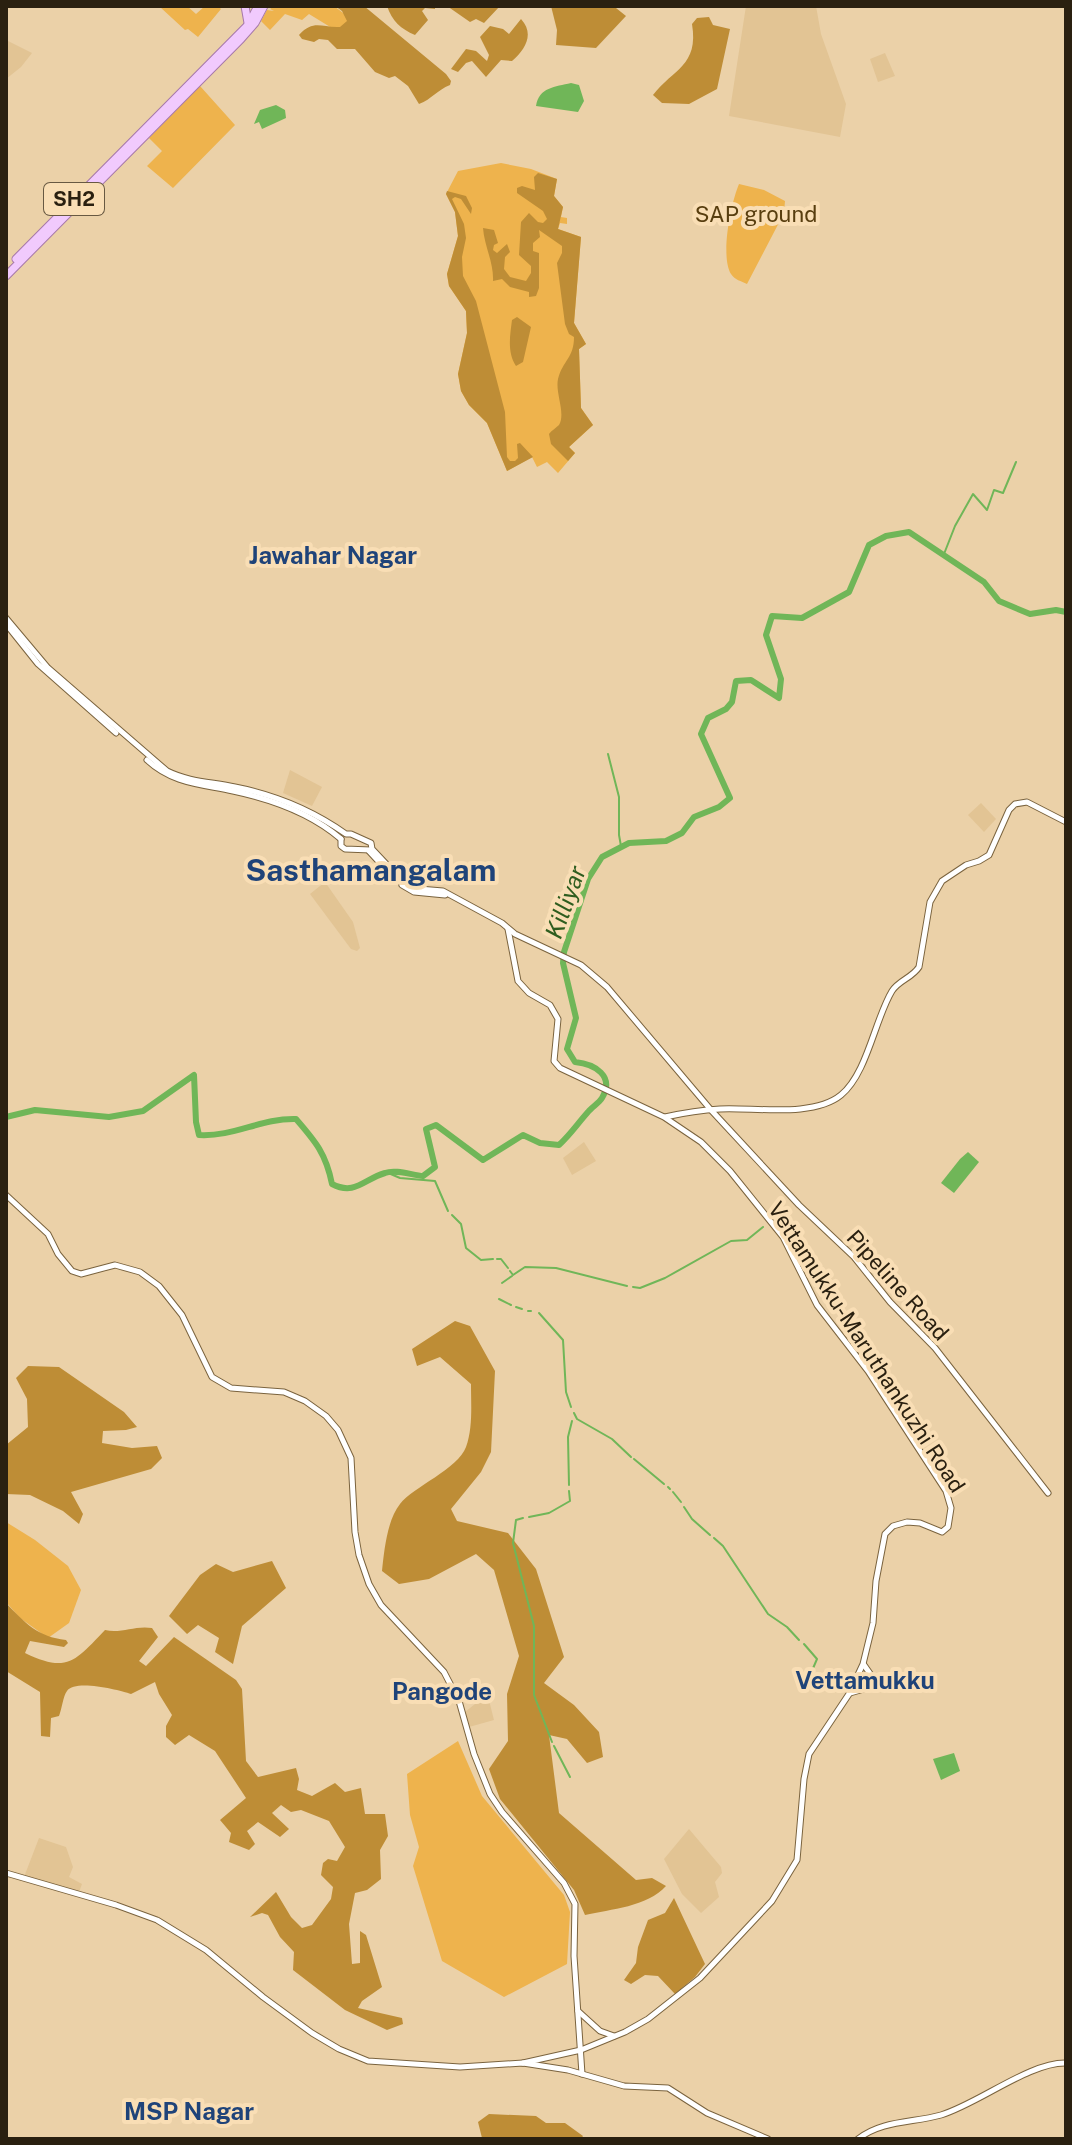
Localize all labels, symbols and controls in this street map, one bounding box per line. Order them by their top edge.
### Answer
road number: SH2 [44,183,104,215]
park label: SAP ground [695,201,817,227]
district label: Jawahar Nagar [249,541,417,569]
district label: Sasthamangalam [246,852,496,888]
water label: Killiyar [539,861,591,942]
street label: Vettamukku-Maruthankuzhi Road [763,1197,971,1497]
street label: Pipeline Road [842,1224,954,1346]
district label: Vettamukku [795,1666,935,1694]
district label: Pangode [392,1677,492,1705]
district label: MSP Nagar [124,2097,254,2125]

